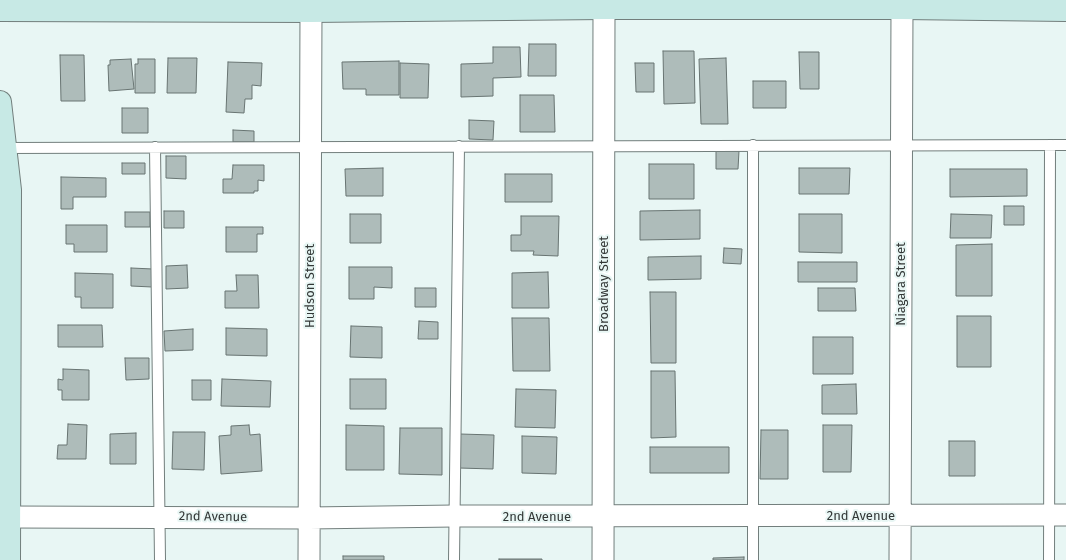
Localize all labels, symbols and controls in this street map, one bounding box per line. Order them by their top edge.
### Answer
street label: Broadway Street [596,236,612,332]
street label: Niagara Street [893,242,909,326]
street label: Hudson Street [302,244,318,328]
street label: 2nd Avenue [827,508,895,524]
street label: 2nd Avenue [179,509,247,525]
street label: 2nd Avenue [503,509,571,525]

